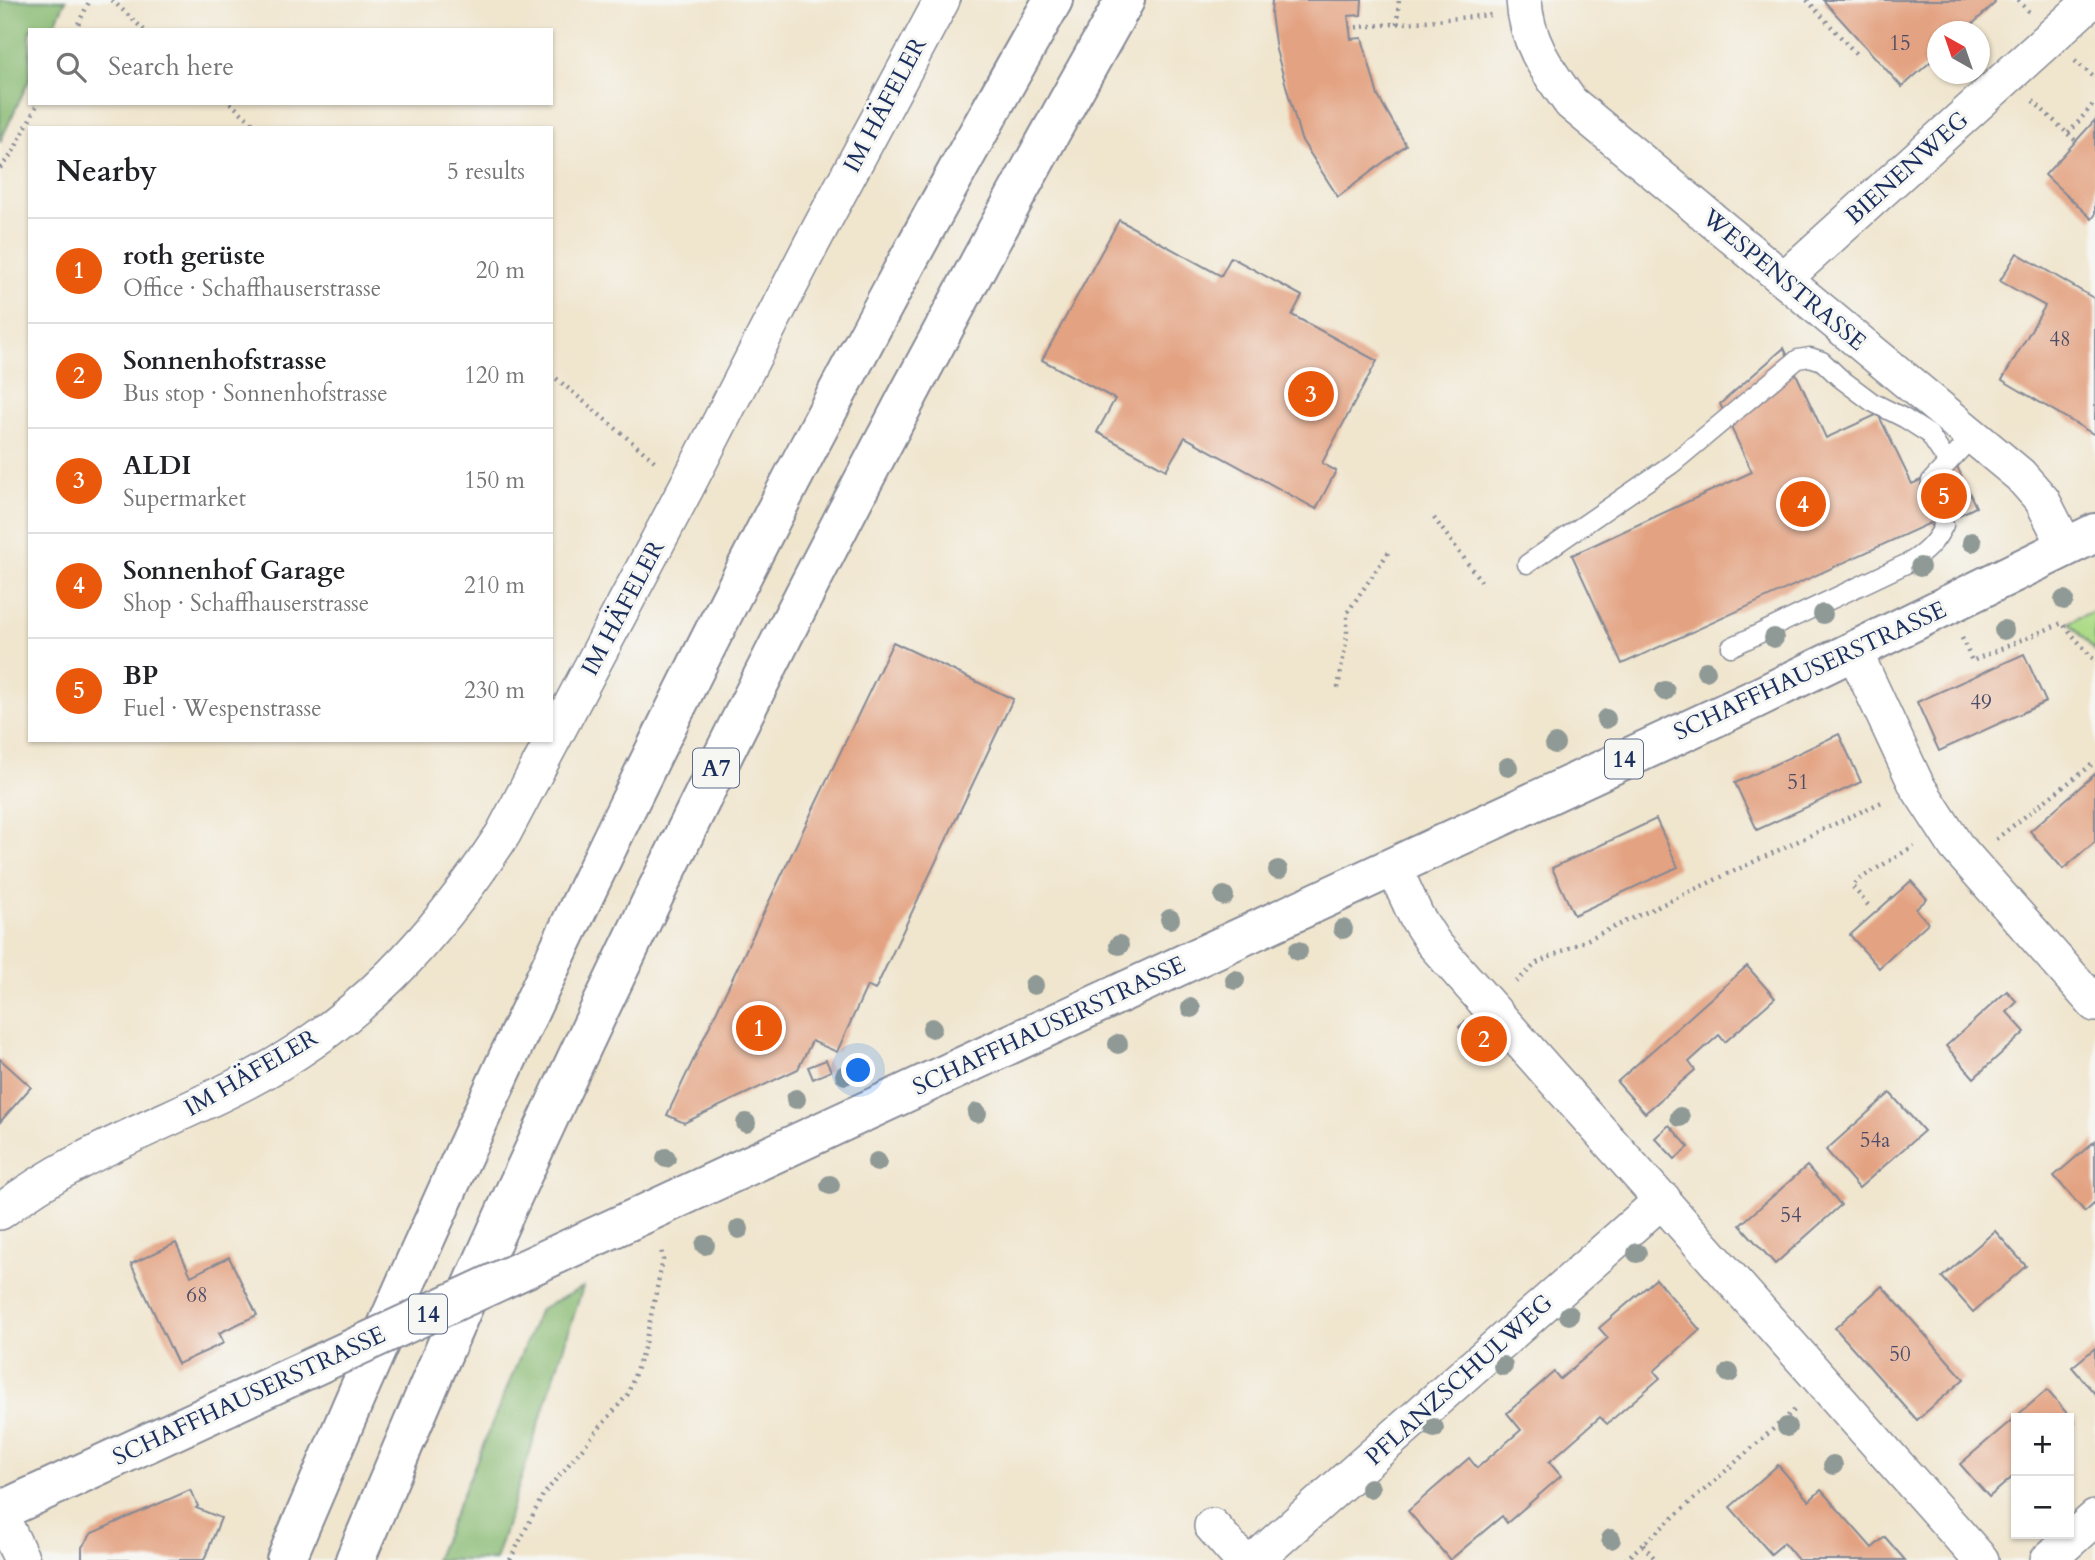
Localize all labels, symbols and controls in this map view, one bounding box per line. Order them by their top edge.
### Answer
north arrow [1927,21,1990,84]
search box [28,28,553,105]
house number: 15 [1889,29,1911,58]
street label: IM HÄFELER [835,31,935,178]
icon: search [52,48,90,86]
text: Search here [108,49,234,84]
street label: BIENENWEG [1838,104,1976,232]
text: Nearby [56,151,157,192]
text: 5 results [447,156,525,187]
street label: WESPENSTRASSE [1694,201,1873,359]
text: roth gerüste [123,238,265,273]
text: 1 [73,255,85,286]
text: 20 m [476,255,525,286]
text: Office · Schaffhauserstrasse [123,273,381,304]
house number: 48 [2049,325,2071,354]
text: Sonnenhofstrasse [123,343,327,378]
text: 2 [73,360,85,391]
text: 120 m [464,360,525,391]
pin: 3 [1288,368,1334,420]
text: Bus stop · Sonnenhofstrasse [123,378,388,409]
text: ALDI [123,448,191,483]
text: 3 [73,465,85,496]
text: 150 m [464,465,525,496]
pin: 5 [1921,470,1967,522]
pin: 4 [1780,478,1826,530]
text: Supermarket [123,483,246,514]
street label: IM HÄFELER [573,534,673,681]
text: Sonnenhof Garage [123,553,346,588]
text: 4 [73,570,85,601]
text: 210 m [464,570,525,601]
text: Shop · Schaffhauserstrasse [123,588,369,619]
street label: SCHAFFHAUSERSTRASSE [1668,593,1952,749]
text: BP [123,658,158,693]
text: 5 [73,675,85,706]
text: 230 m [464,675,525,706]
house number: 49 [1970,688,1992,717]
text: Fuel · Wespenstrasse [123,693,322,724]
road number: 14 [1605,740,1643,778]
road number: A7 [693,748,739,788]
house number: 51 [1787,768,1809,797]
street label: SCHAFFHAUSERSTRASSE [907,948,1191,1104]
pin: 1 [736,1002,782,1054]
pin: 2 [1461,1013,1507,1065]
street label: IM HÄFELER [178,1021,324,1124]
your location [841,1053,875,1087]
house number: 54a [1860,1126,1890,1155]
house number: 54 [1780,1201,1802,1230]
house number: 68 [186,1281,208,1310]
street label: PFLANZSCHULWEG [1358,1287,1560,1473]
road number: 14 [409,1294,447,1334]
street label: SCHAFFHAUSERSTRASSE [107,1318,391,1474]
house number: 50 [1889,1340,1911,1369]
map controls [2011,1413,2074,1539]
button: + [2011,1413,2074,1476]
button: − [2011,1476,2074,1539]

